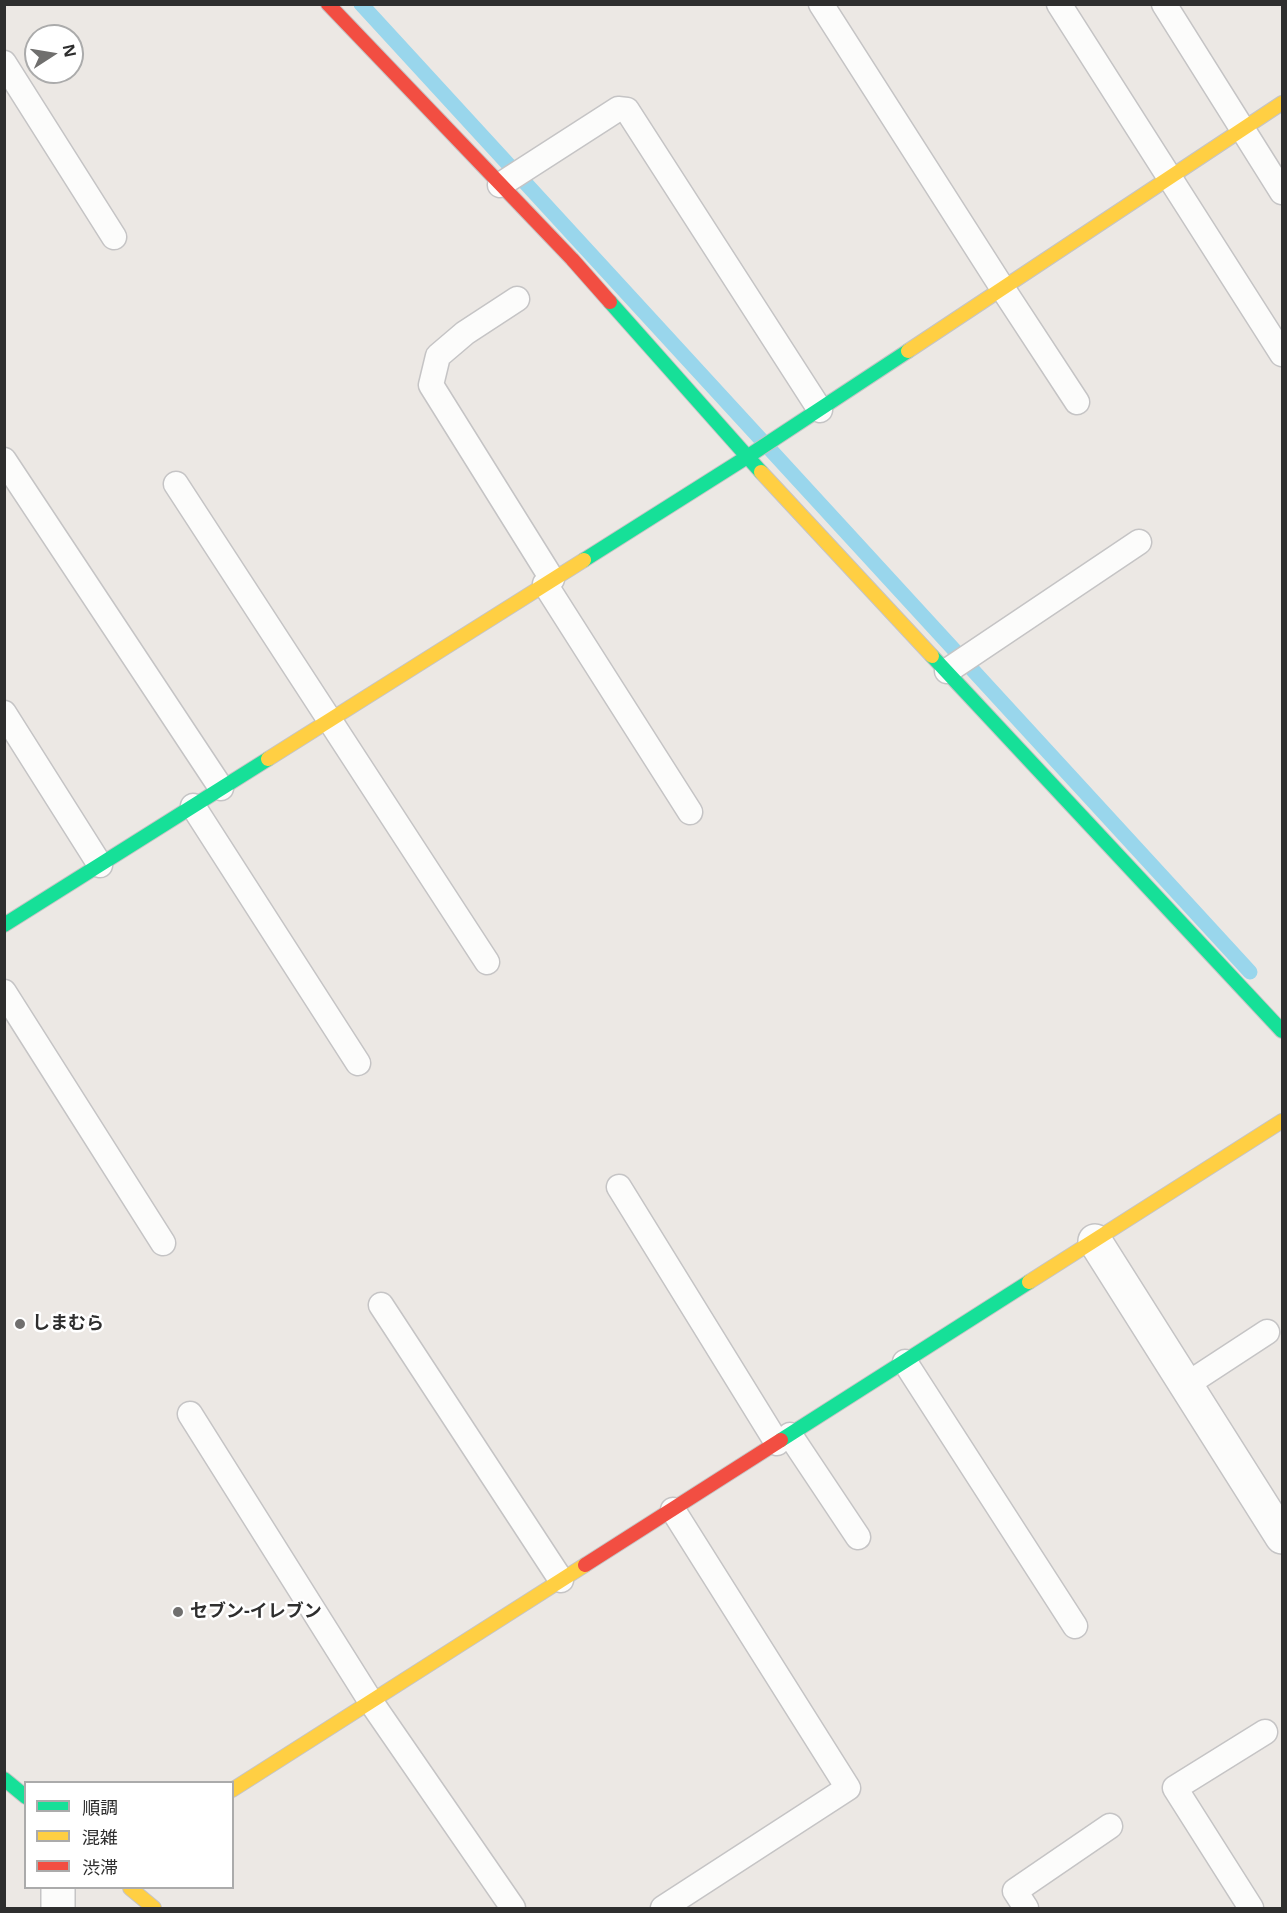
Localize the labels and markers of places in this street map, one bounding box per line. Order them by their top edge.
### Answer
place label: しまむら [32,1313,104,1335]
marker: しまむら [13,1317,27,1331]
place label: セブン-イレブン [190,1601,322,1623]
marker: セブン-イレブン [171,1605,185,1619]

